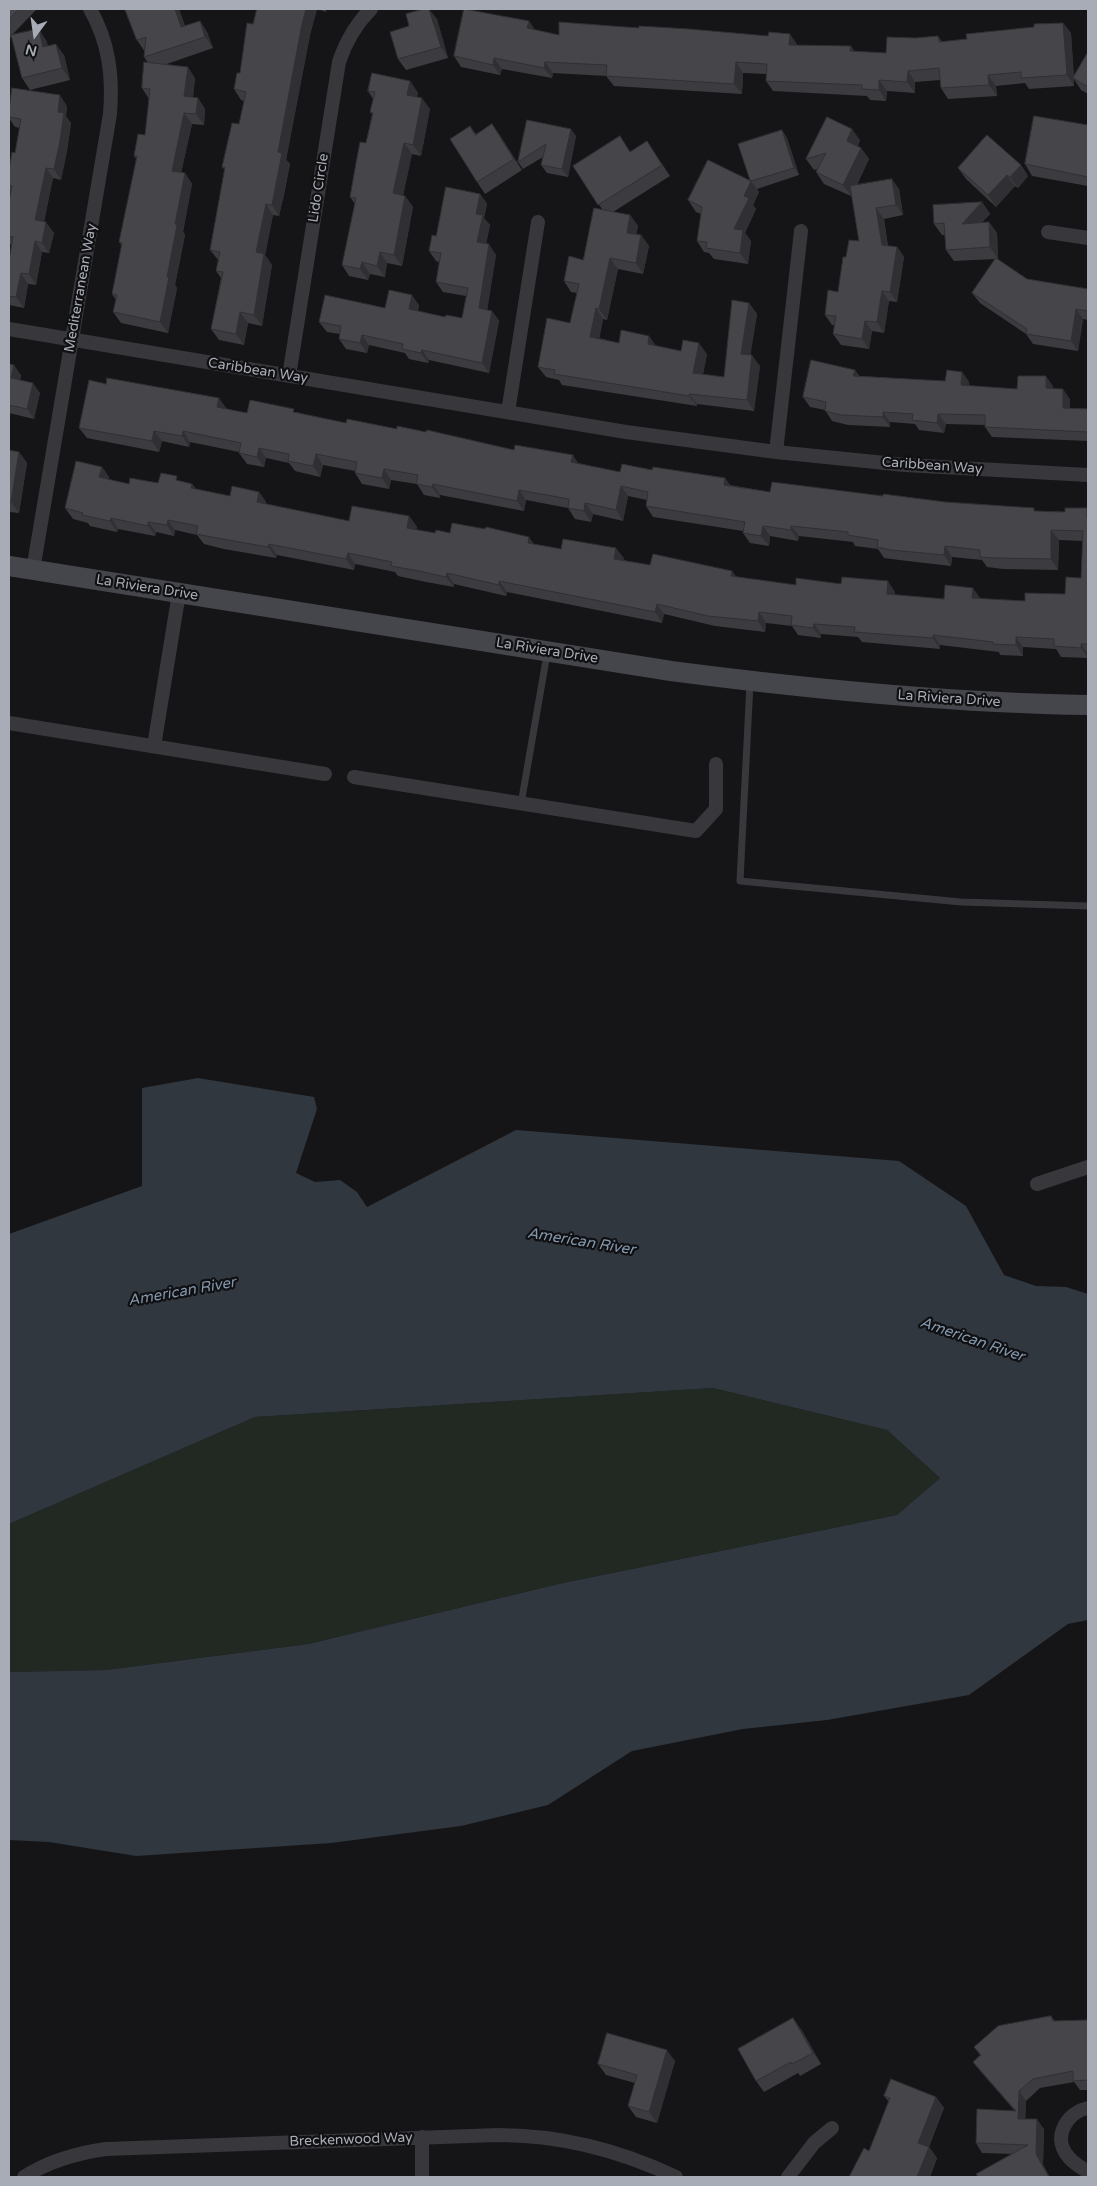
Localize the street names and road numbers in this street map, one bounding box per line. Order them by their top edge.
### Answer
street label: Lido Circle [305,152,333,224]
street label: Mediterranean Way [61,222,101,354]
street label: Caribbean Way [207,355,309,387]
street label: Caribbean Way [881,454,983,478]
street label: La Riviera Drive [95,572,199,604]
street label: La Riviera Drive [495,635,599,667]
street label: La Riviera Drive [897,687,1001,711]
street label: Breckenwood Way [289,2129,413,2151]

